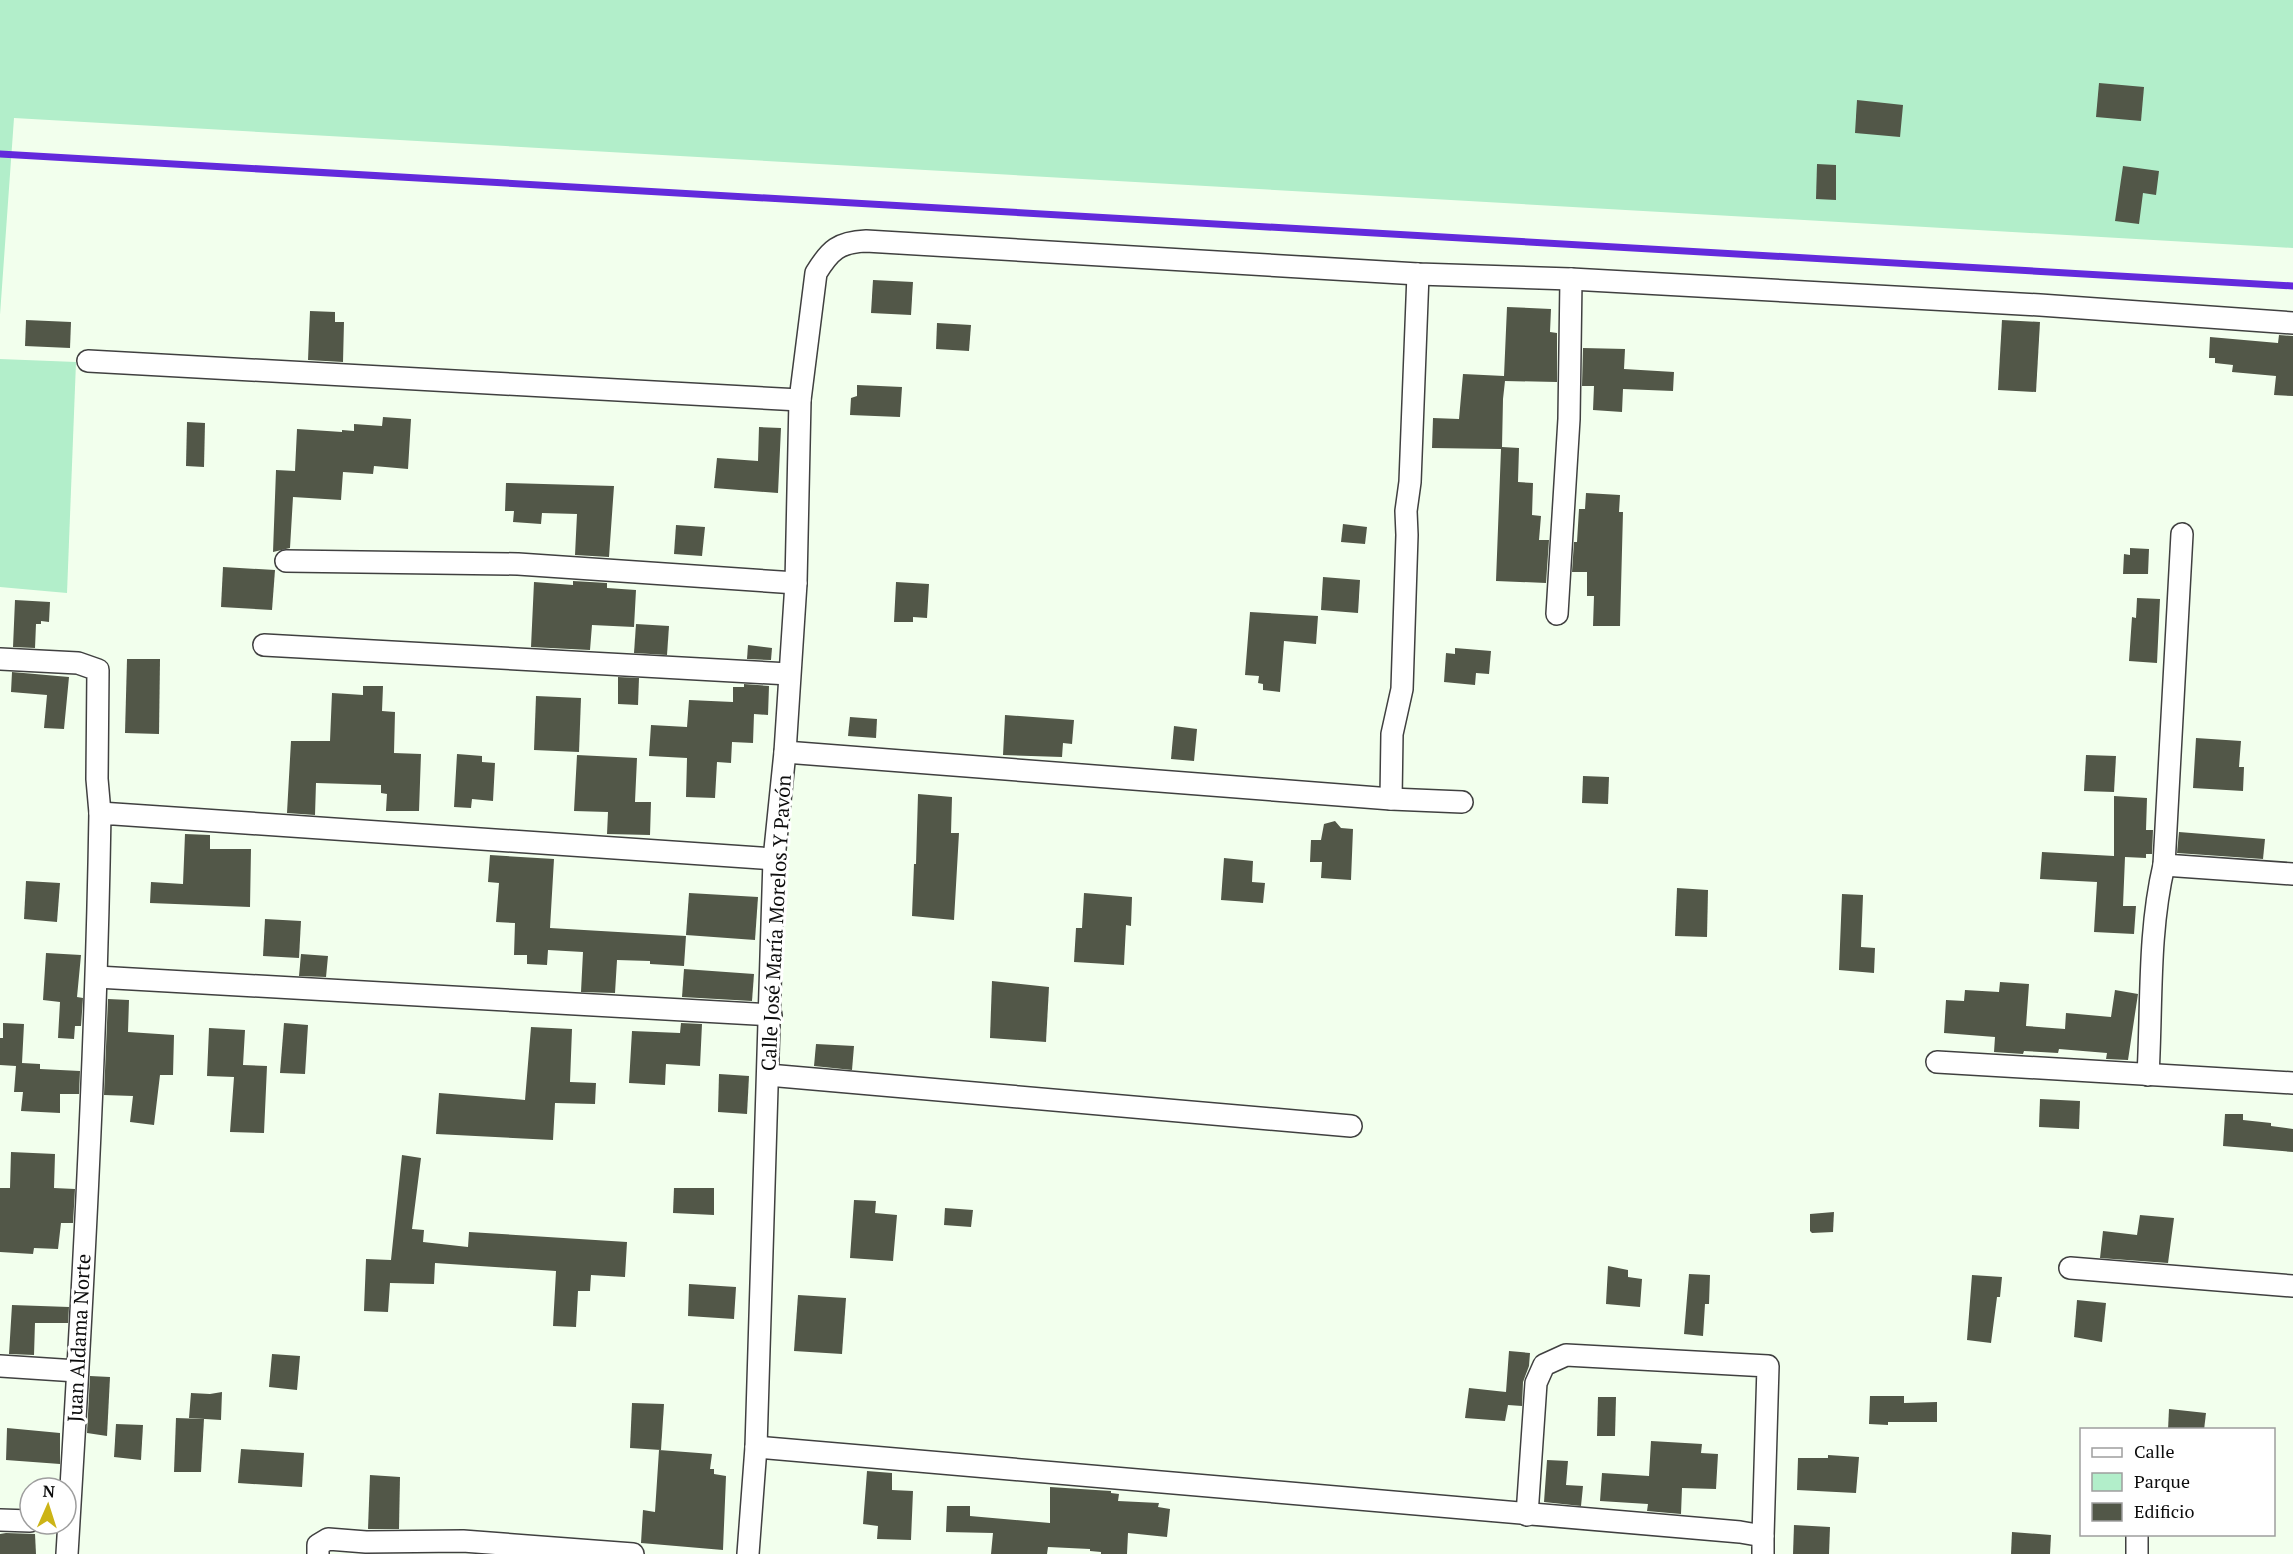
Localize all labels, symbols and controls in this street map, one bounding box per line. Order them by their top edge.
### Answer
street label: Calle José María Morelos Y Pavón [754,774,797,1072]
street label: Juan Aldama Norte [61,1253,96,1423]
legend [2080,1428,2275,1536]
text: Calle [2134,1439,2175,1463]
text: Parque [2134,1469,2190,1493]
north arrow [18,1476,78,1536]
text: N [42,1480,55,1502]
text: Edificio [2134,1499,2194,1523]

